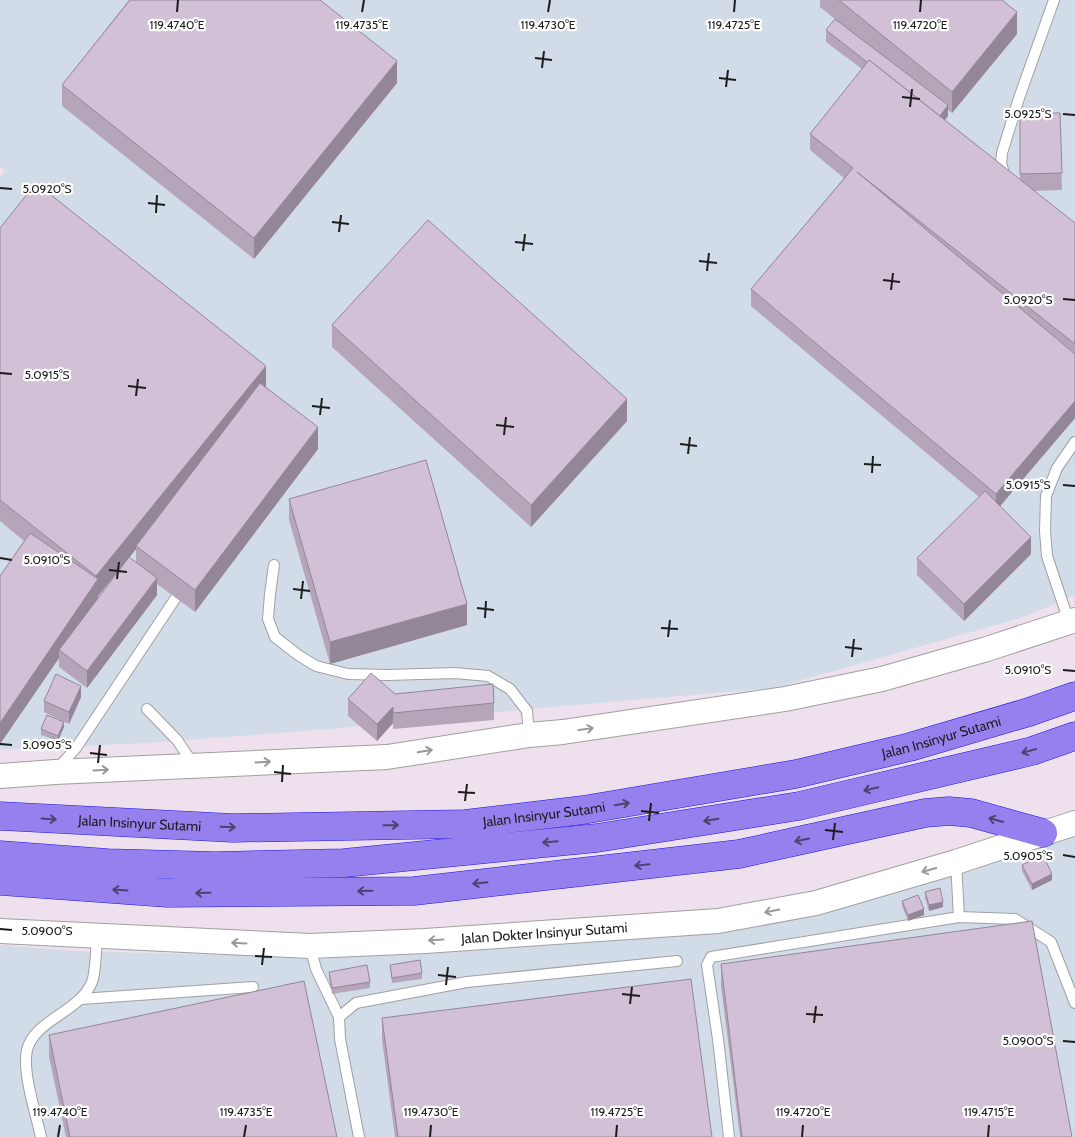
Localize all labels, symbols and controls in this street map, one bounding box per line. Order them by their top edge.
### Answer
text: 119.4740°E [150,17,205,32]
text: 119.4735°E [336,17,389,32]
text: 119.4730°E [521,17,576,32]
text: 119.4725°E [708,17,761,32]
text: 119.4720°E [893,17,948,32]
text: 5.0925°S [1004,106,1052,121]
text: 5.0920°S [22,181,72,196]
text: 5.0920°S [1003,292,1053,307]
text: 5.0915°S [25,367,69,382]
text: 5.0915°S [1006,477,1050,492]
text: 5.0910°S [24,552,70,567]
text: 5.0910°S [1005,662,1051,677]
street label: Jalan Insinyur Sutami [879,712,1003,763]
one-way arrow [578,724,594,734]
text: 5.0905°S [22,737,72,752]
one-way arrow [417,745,433,755]
one-way arrow [1021,747,1037,757]
one-way arrow [255,758,271,767]
one-way arrow [93,765,109,774]
one-way arrow [863,785,879,794]
street label: Jalan Insinyur Sutami [481,797,607,831]
one-way arrow [614,798,630,808]
street label: Jalan Insinyur Sutami [77,811,202,835]
one-way arrow [40,814,56,823]
one-way arrow [988,815,1004,825]
one-way arrow [704,816,720,826]
one-way arrow [383,821,399,830]
one-way arrow [220,823,236,832]
one-way arrow [795,836,811,845]
one-way arrow [543,838,559,847]
text: 5.0905°S [1003,848,1053,863]
one-way arrow [634,860,650,870]
one-way arrow [921,865,937,875]
one-way arrow [473,878,489,888]
one-way arrow [112,885,128,894]
one-way arrow [357,886,374,896]
one-way arrow [195,888,211,898]
one-way arrow [764,907,780,917]
street label: Jalan Dokter Insinyur Sutami [460,918,628,948]
text: 5.0900°S [21,923,73,938]
one-way arrow [428,936,444,945]
one-way arrow [231,938,247,947]
text: 5.0900°S [1002,1033,1054,1048]
text: 119.4740°E [33,1104,88,1119]
text: 119.4735°E [220,1104,273,1119]
text: 119.4730°E [404,1104,459,1119]
text: 119.4725°E [591,1104,644,1119]
text: 119.4720°E [776,1104,831,1119]
text: 119.4715°E [964,1104,1015,1119]

